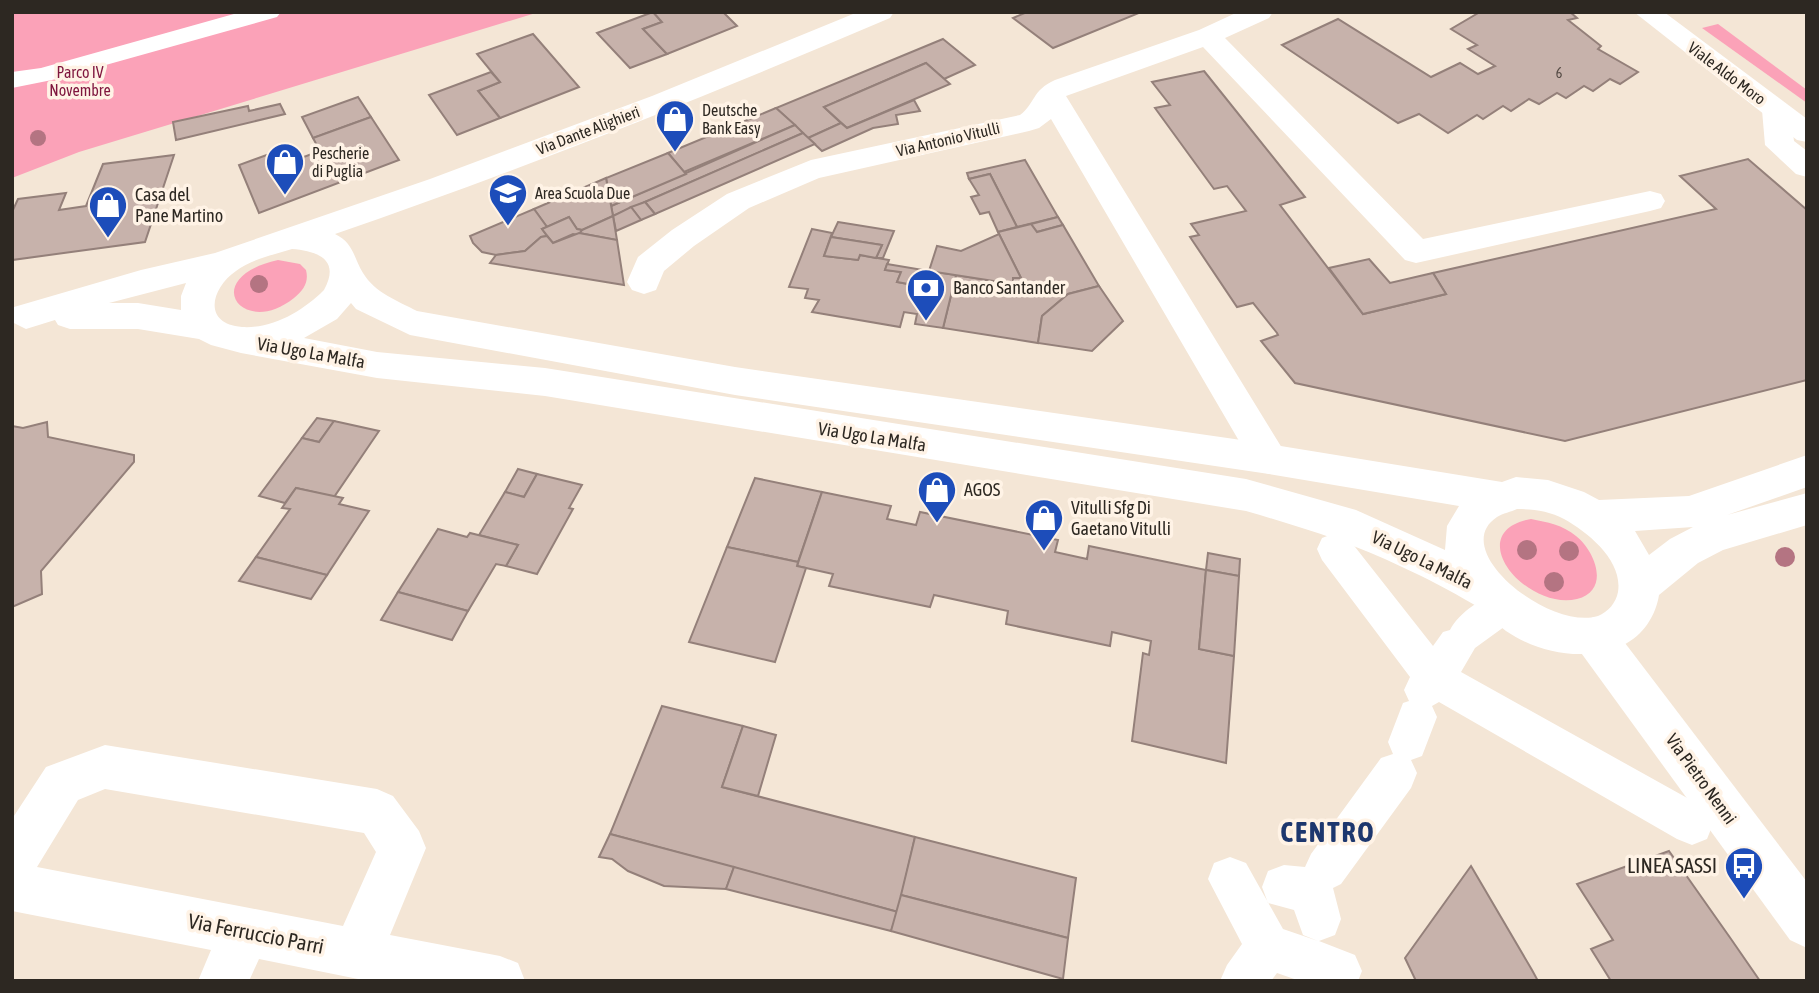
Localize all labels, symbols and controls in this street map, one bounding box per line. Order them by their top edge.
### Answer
street label: Viale Aldo Moro [1685,38,1769,108]
park label: Parco IV Novembre [49,63,111,99]
house number: 6 [1556,65,1563,81]
shop icon: Deutsche Bank Easy [654,98,696,153]
place label: Deutsche Bank Easy [702,101,761,138]
street label: Via Dante Alighieri [534,102,642,159]
street label: Via Antonio Vitulli [894,118,1002,160]
shop icon: Pescherie di Puglia [264,141,306,196]
place label: Pescherie di Puglia [312,144,369,181]
school or university icon: Area Scuola Due [487,172,529,227]
shop icon: Casa del Pane Martino [87,184,129,239]
place label: Casa del Pane Martino [135,184,223,226]
place label: Area Scuola Due [535,184,630,202]
bank icon: Banco Santander [905,267,947,322]
place label: Banco Santander [953,277,1066,298]
street label: Via Ugo La Malfa [256,333,367,372]
street label: Via Ugo La Malfa [817,418,928,455]
shop icon: AGOS [916,469,958,524]
place label: AGOS [964,479,1001,500]
shop icon: Vitulli Sfg Di Gaetano Vitulli [1023,497,1065,552]
place label: Vitulli Sfg Di Gaetano Vitulli [1071,497,1171,539]
street label: Via Ugo La Malfa [1369,526,1476,593]
street label: Via Pietro Nenni [1662,729,1741,828]
district label: CENTRO [1280,816,1376,848]
bus stop icon: LINEA SASSI [1723,845,1765,900]
place label: LINEA SASSI [1627,853,1717,877]
street label: Via Ferruccio Parri [186,908,326,958]

